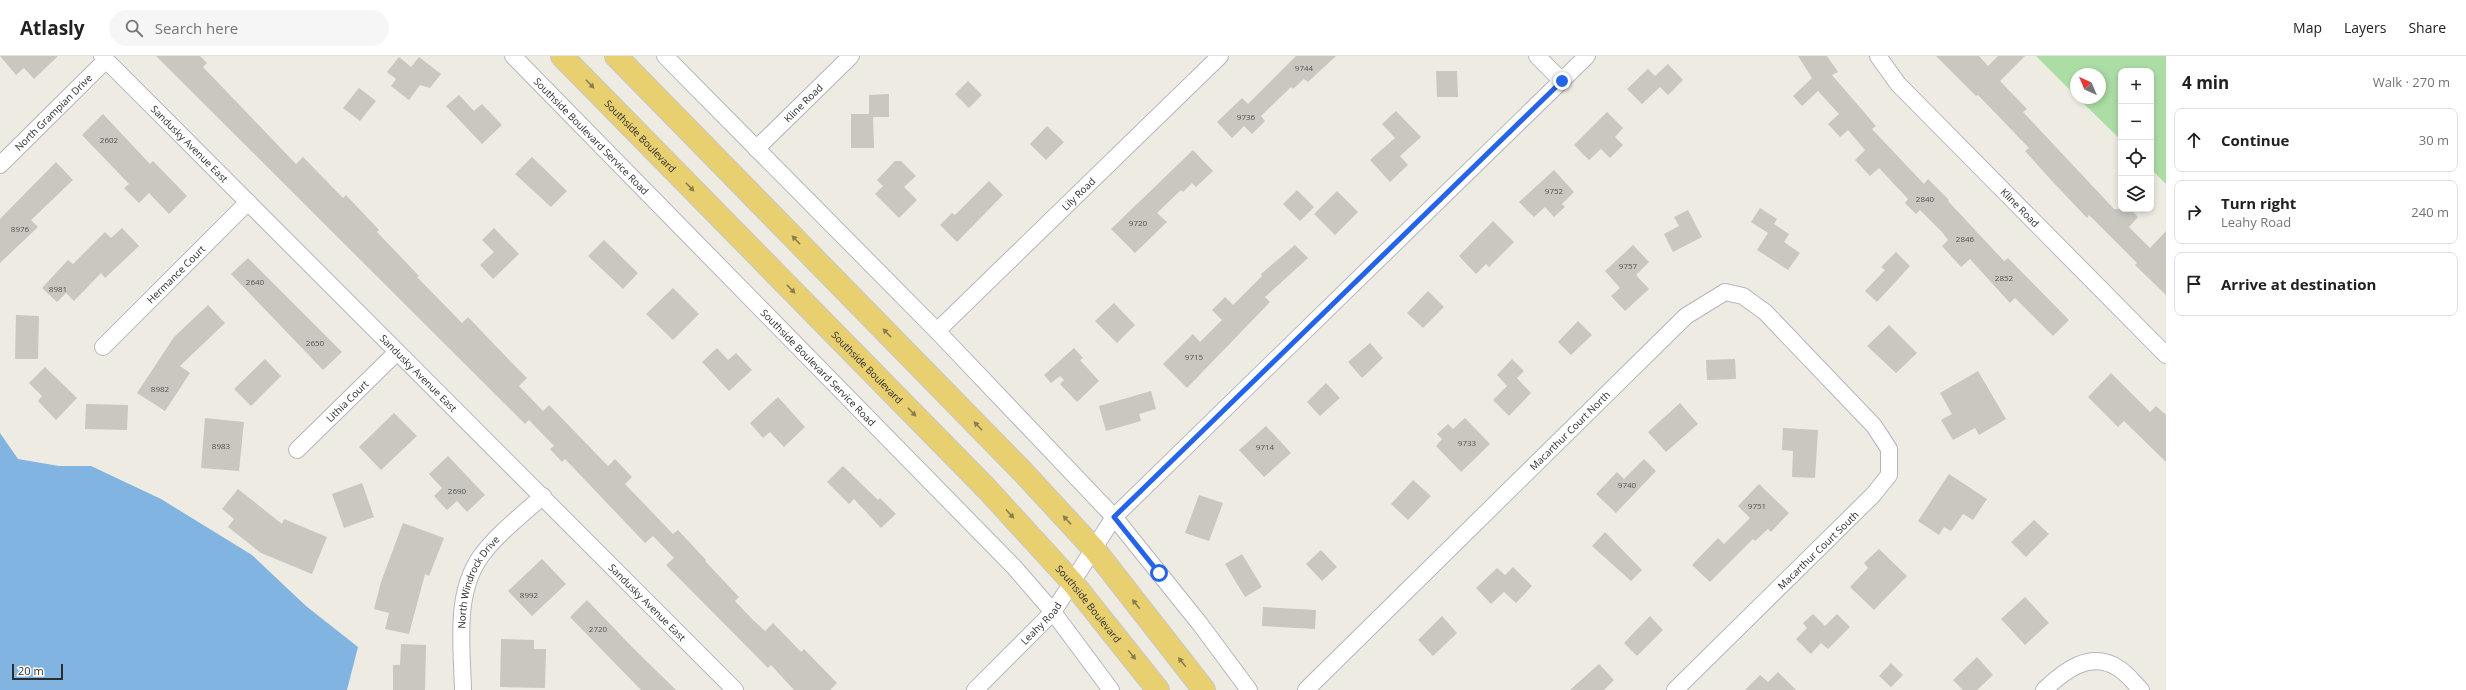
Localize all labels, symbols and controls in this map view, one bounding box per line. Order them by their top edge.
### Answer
search box [109,10,389,46]
text: Atlasly [20,15,85,41]
icon: search [123,17,145,39]
text: Search here [155,18,238,38]
text: Map [2293,18,2322,37]
text: Layers [2344,18,2386,37]
text: Share [2408,18,2446,37]
house number: 9744 [1295,62,1314,73]
north arrow [2070,68,2106,104]
map controls [2118,68,2154,212]
button: + [2118,68,2154,104]
street label: North Grampian Drive [12,71,95,154]
text: 4 min [2182,71,2229,94]
route end [1553,72,1571,90]
text: Walk · 270 m [2373,73,2450,91]
street label: Southside Boulevard Service Road [531,74,652,198]
one-way arrow [585,79,594,89]
street label: Kline Road [781,81,826,125]
street label: Southside Boulevard [602,97,679,175]
street label: Sandusky Avenue East [148,102,232,186]
button: − [2118,104,2154,140]
house number: 9736 [1237,111,1256,122]
icon: ahead [2183,129,2205,151]
text: Continue [2221,130,2289,150]
text: 30 m [2419,131,2449,149]
house number: 2602 [100,134,119,145]
button: locate [2118,140,2154,176]
street label: Lily Road [1058,174,1098,213]
button: layers [2118,176,2154,212]
one-way arrow [686,182,695,192]
house number: 9752 [1545,185,1564,196]
street label: Kline Road [1998,185,2042,230]
house number: 2840 [1916,193,1935,204]
text: Turn right [2221,193,2296,213]
icon: right [2183,201,2205,223]
text: 240 m [2411,203,2449,221]
text: Leahy Road [2221,213,2291,231]
house number: 9720 [1129,217,1148,228]
house number: 8976 [11,223,30,234]
house number: 2846 [1956,233,1975,244]
one-way arrow [791,235,801,245]
street label: Hermance Court [144,242,208,306]
house number: 9757 [1619,260,1638,271]
house number: 2852 [1995,272,2014,283]
icon: arrive [2183,273,2205,295]
text: Arrive at destination [2221,274,2376,294]
house number: 2640 [246,276,265,287]
house number: 8981 [49,283,67,294]
one-way arrow [786,284,796,294]
street label: Southside Boulevard Service Road [759,306,877,428]
street label: Southside Boulevard [829,328,905,406]
one-way arrow [882,328,892,338]
street label: Sandusky Avenue East [377,331,461,415]
house number: 2650 [306,337,325,348]
house number: 9715 [1185,351,1204,362]
street label: Lithia Court [323,377,372,425]
house number: 8982 [151,383,170,394]
street label: Macarthur Court North [1526,388,1613,473]
one-way arrow [907,407,917,417]
one-way arrow [973,421,983,431]
house number: 9733 [1458,437,1477,448]
house number: 8983 [212,440,231,451]
house number: 9714 [1256,441,1275,452]
house number: 9740 [1618,479,1637,490]
house number: 2690 [448,485,467,496]
house number: 9751 [1748,500,1766,511]
street label: Macarthur Court South [1774,508,1862,592]
one-way arrow [1006,509,1015,520]
one-way arrow [1063,515,1072,525]
street label: North Windrock Drive [454,532,503,629]
street label: Sandusky Avenue East [606,561,689,644]
street label: Southside Boulevard [1053,562,1125,645]
route start [1150,564,1168,582]
house number: 8992 [520,589,539,600]
street label: Leahy Road [1017,599,1065,648]
one-way arrow [1132,599,1141,610]
house number: 2720 [589,623,608,634]
one-way arrow [1127,650,1136,661]
one-way arrow [1178,657,1187,668]
scale bar [12,662,63,681]
text: 20 m [18,663,44,678]

